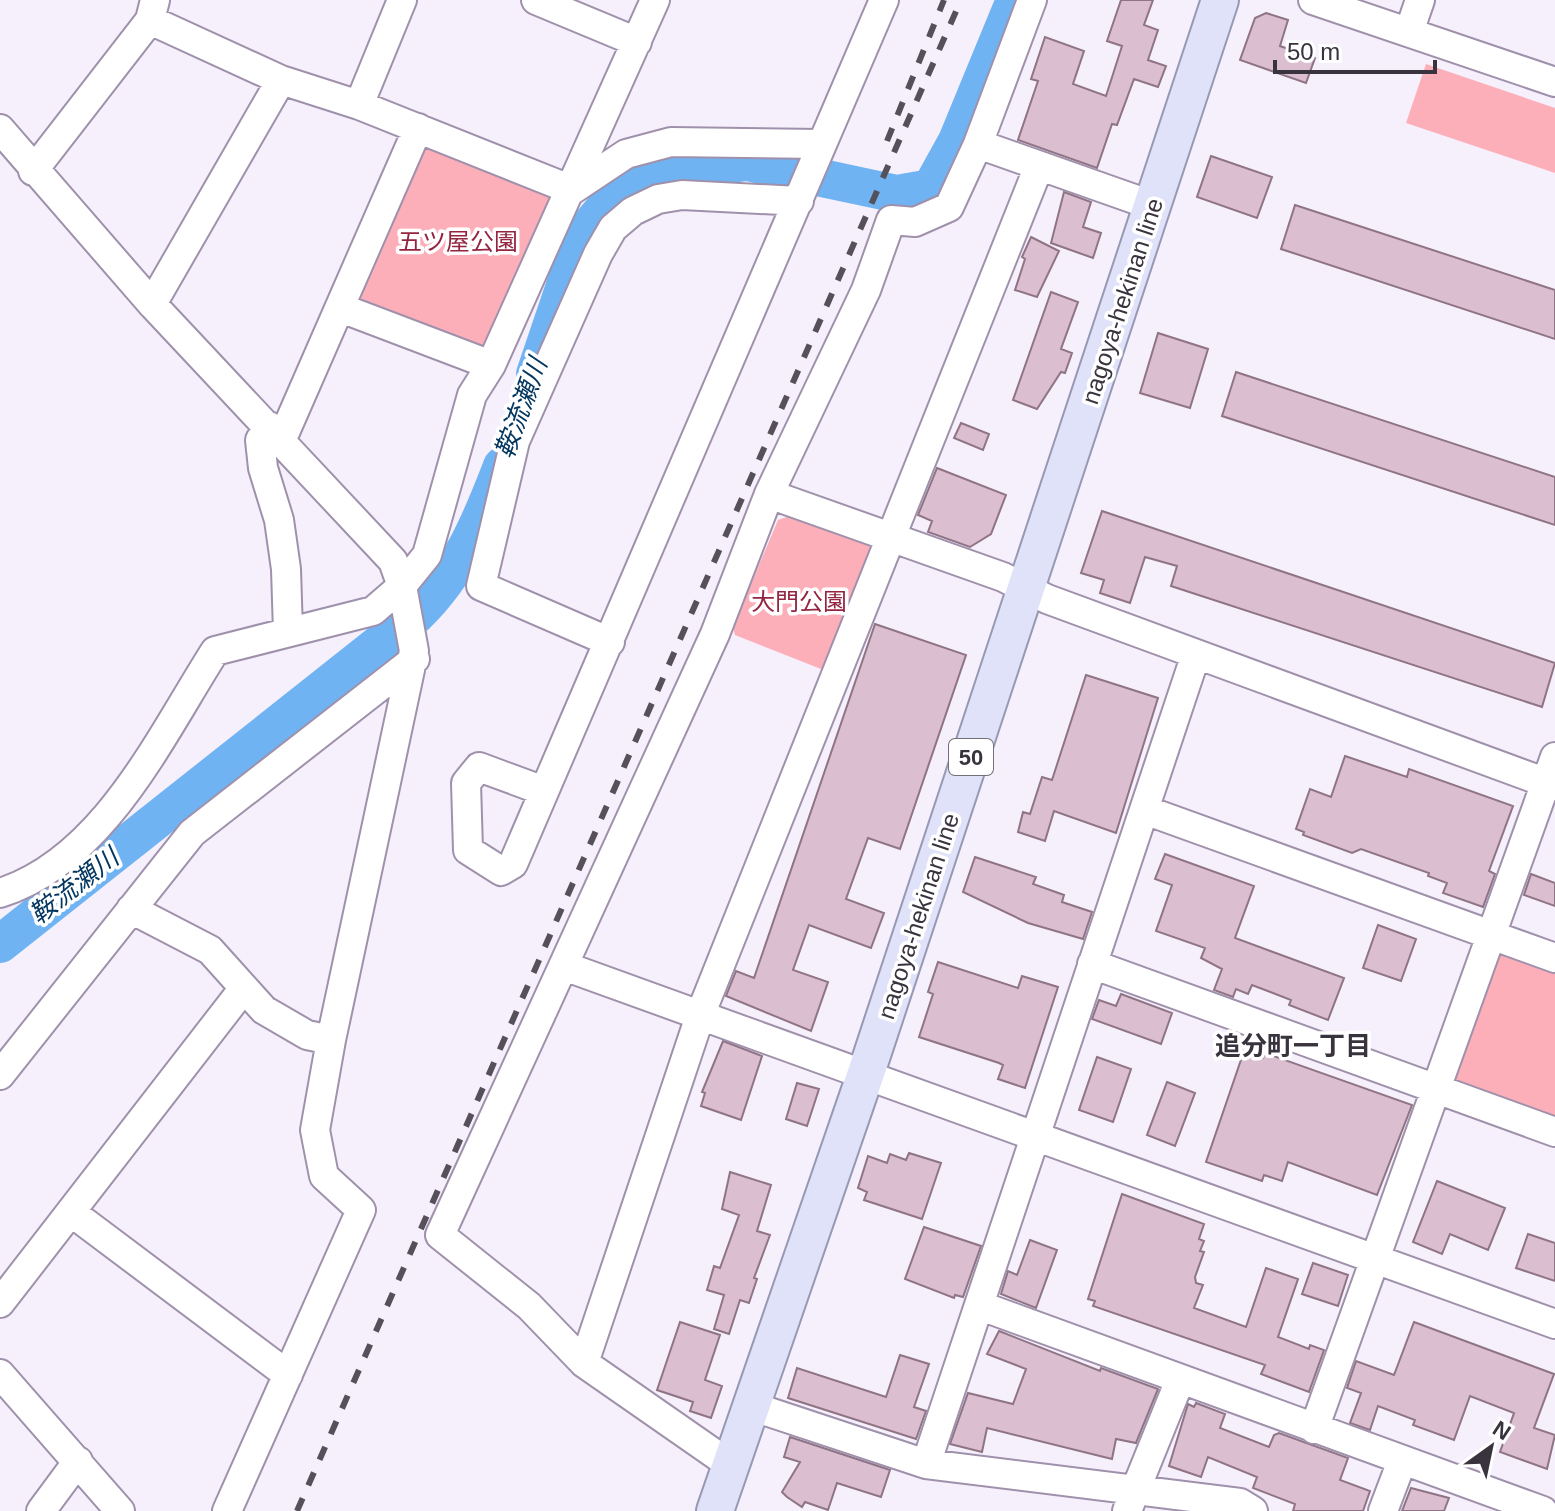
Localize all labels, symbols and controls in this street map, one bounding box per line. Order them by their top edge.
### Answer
scale bar [1275,24,1435,74]
text: 50 m [1287,38,1340,65]
street label: nagoya-hekinan line [1076,195,1168,407]
park label: 五ツ屋公園 [398,228,518,255]
water label: 鞍流瀬川 [489,351,554,462]
park label: 大門公園 [751,588,847,615]
road number: 50 [949,739,993,775]
street label: nagoya-hekinan line [872,810,964,1022]
water label: 鞍流瀬川 [24,840,127,930]
district label: 追分町一丁目 [1215,1031,1371,1061]
north arrow [1451,1407,1531,1487]
text: N [1488,1416,1515,1445]

